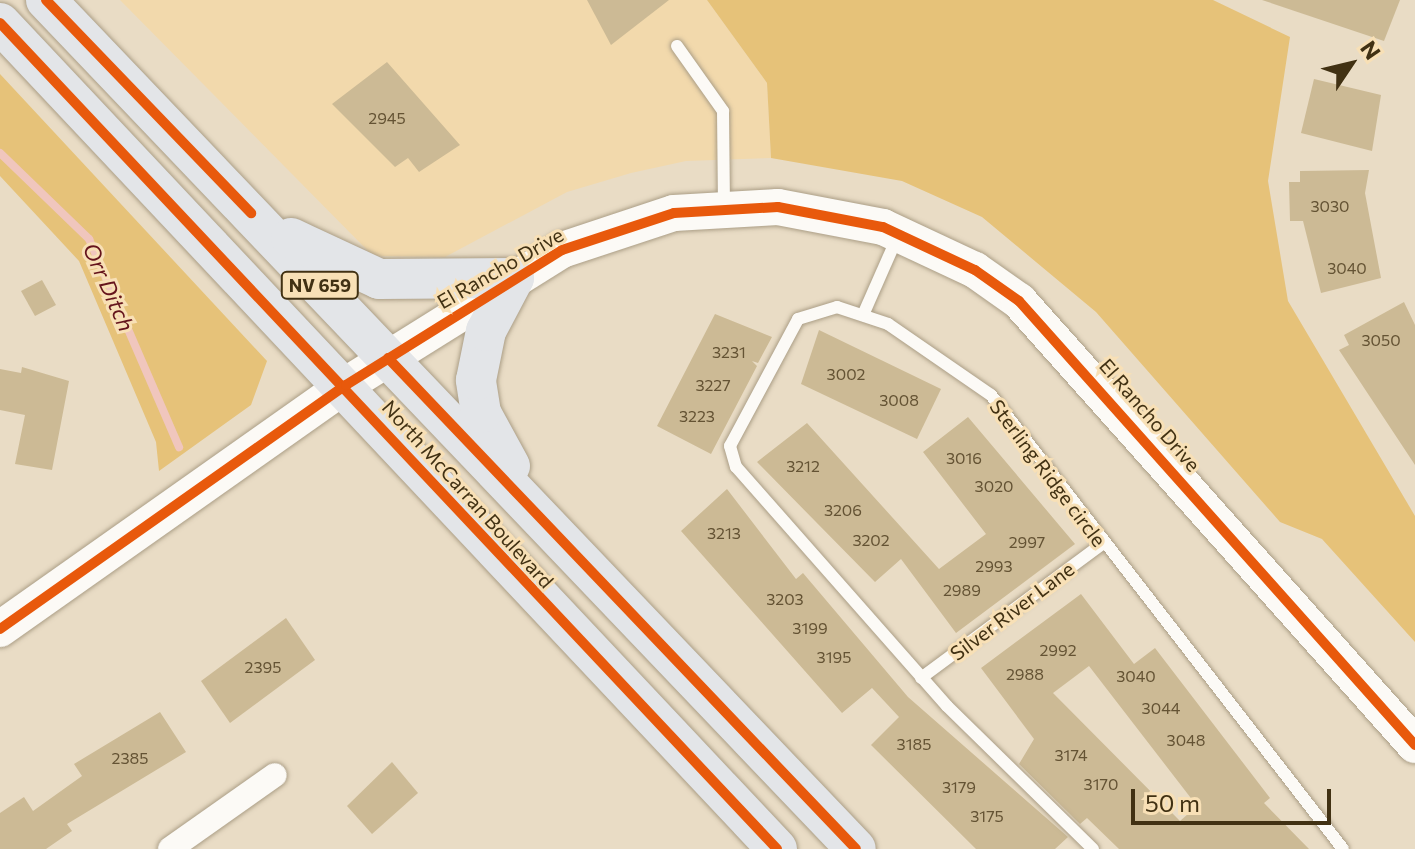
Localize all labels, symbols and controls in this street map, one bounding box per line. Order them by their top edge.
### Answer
north arrow [1311,24,1391,104]
text: N [1355,35,1387,64]
house number: 2945 [368,108,406,128]
house number: 3030 [1310,196,1350,216]
street label: El Rancho Drive [433,222,567,314]
water label: Orr Ditch [78,239,140,335]
house number: 3040 [1327,258,1367,278]
road number: NV 659 [280,271,360,299]
house number: 3050 [1361,330,1401,350]
house number: 3231 [712,342,746,362]
street label: El Rancho Drive [1095,354,1205,476]
house number: 3002 [827,364,865,384]
house number: 3227 [695,375,731,395]
house number: 3008 [879,390,919,410]
street label: North McCarran Boulevard [377,395,559,593]
street label: Sterling Ridge circle [985,395,1111,551]
house number: 3223 [679,406,715,426]
house number: 3016 [946,448,982,468]
house number: 3212 [786,456,820,476]
house number: 3020 [975,476,1013,496]
house number: 3206 [824,500,862,520]
house number: 3213 [707,523,741,543]
house number: 3202 [852,530,890,550]
house number: 2997 [1009,532,1045,552]
house number: 2993 [975,556,1013,576]
street label: Silver River Lane [945,557,1079,665]
house number: 2989 [943,580,981,600]
house number: 3203 [766,589,804,609]
house number: 3199 [792,618,828,638]
house number: 2992 [1039,640,1077,660]
house number: 3195 [817,647,851,667]
house number: 2395 [245,657,281,677]
house number: 2988 [1006,664,1044,684]
house number: 3040 [1116,666,1156,686]
house number: 3044 [1142,698,1180,718]
house number: 3048 [1167,730,1205,750]
house number: 3185 [897,734,931,754]
house number: 3174 [1054,745,1088,765]
house number: 2385 [112,748,148,768]
scale bar [1135,773,1335,823]
house number: 3170 [1084,774,1118,794]
house number: 3179 [942,777,976,797]
text: 50 m [1145,788,1200,817]
house number: 3175 [970,806,1004,826]

